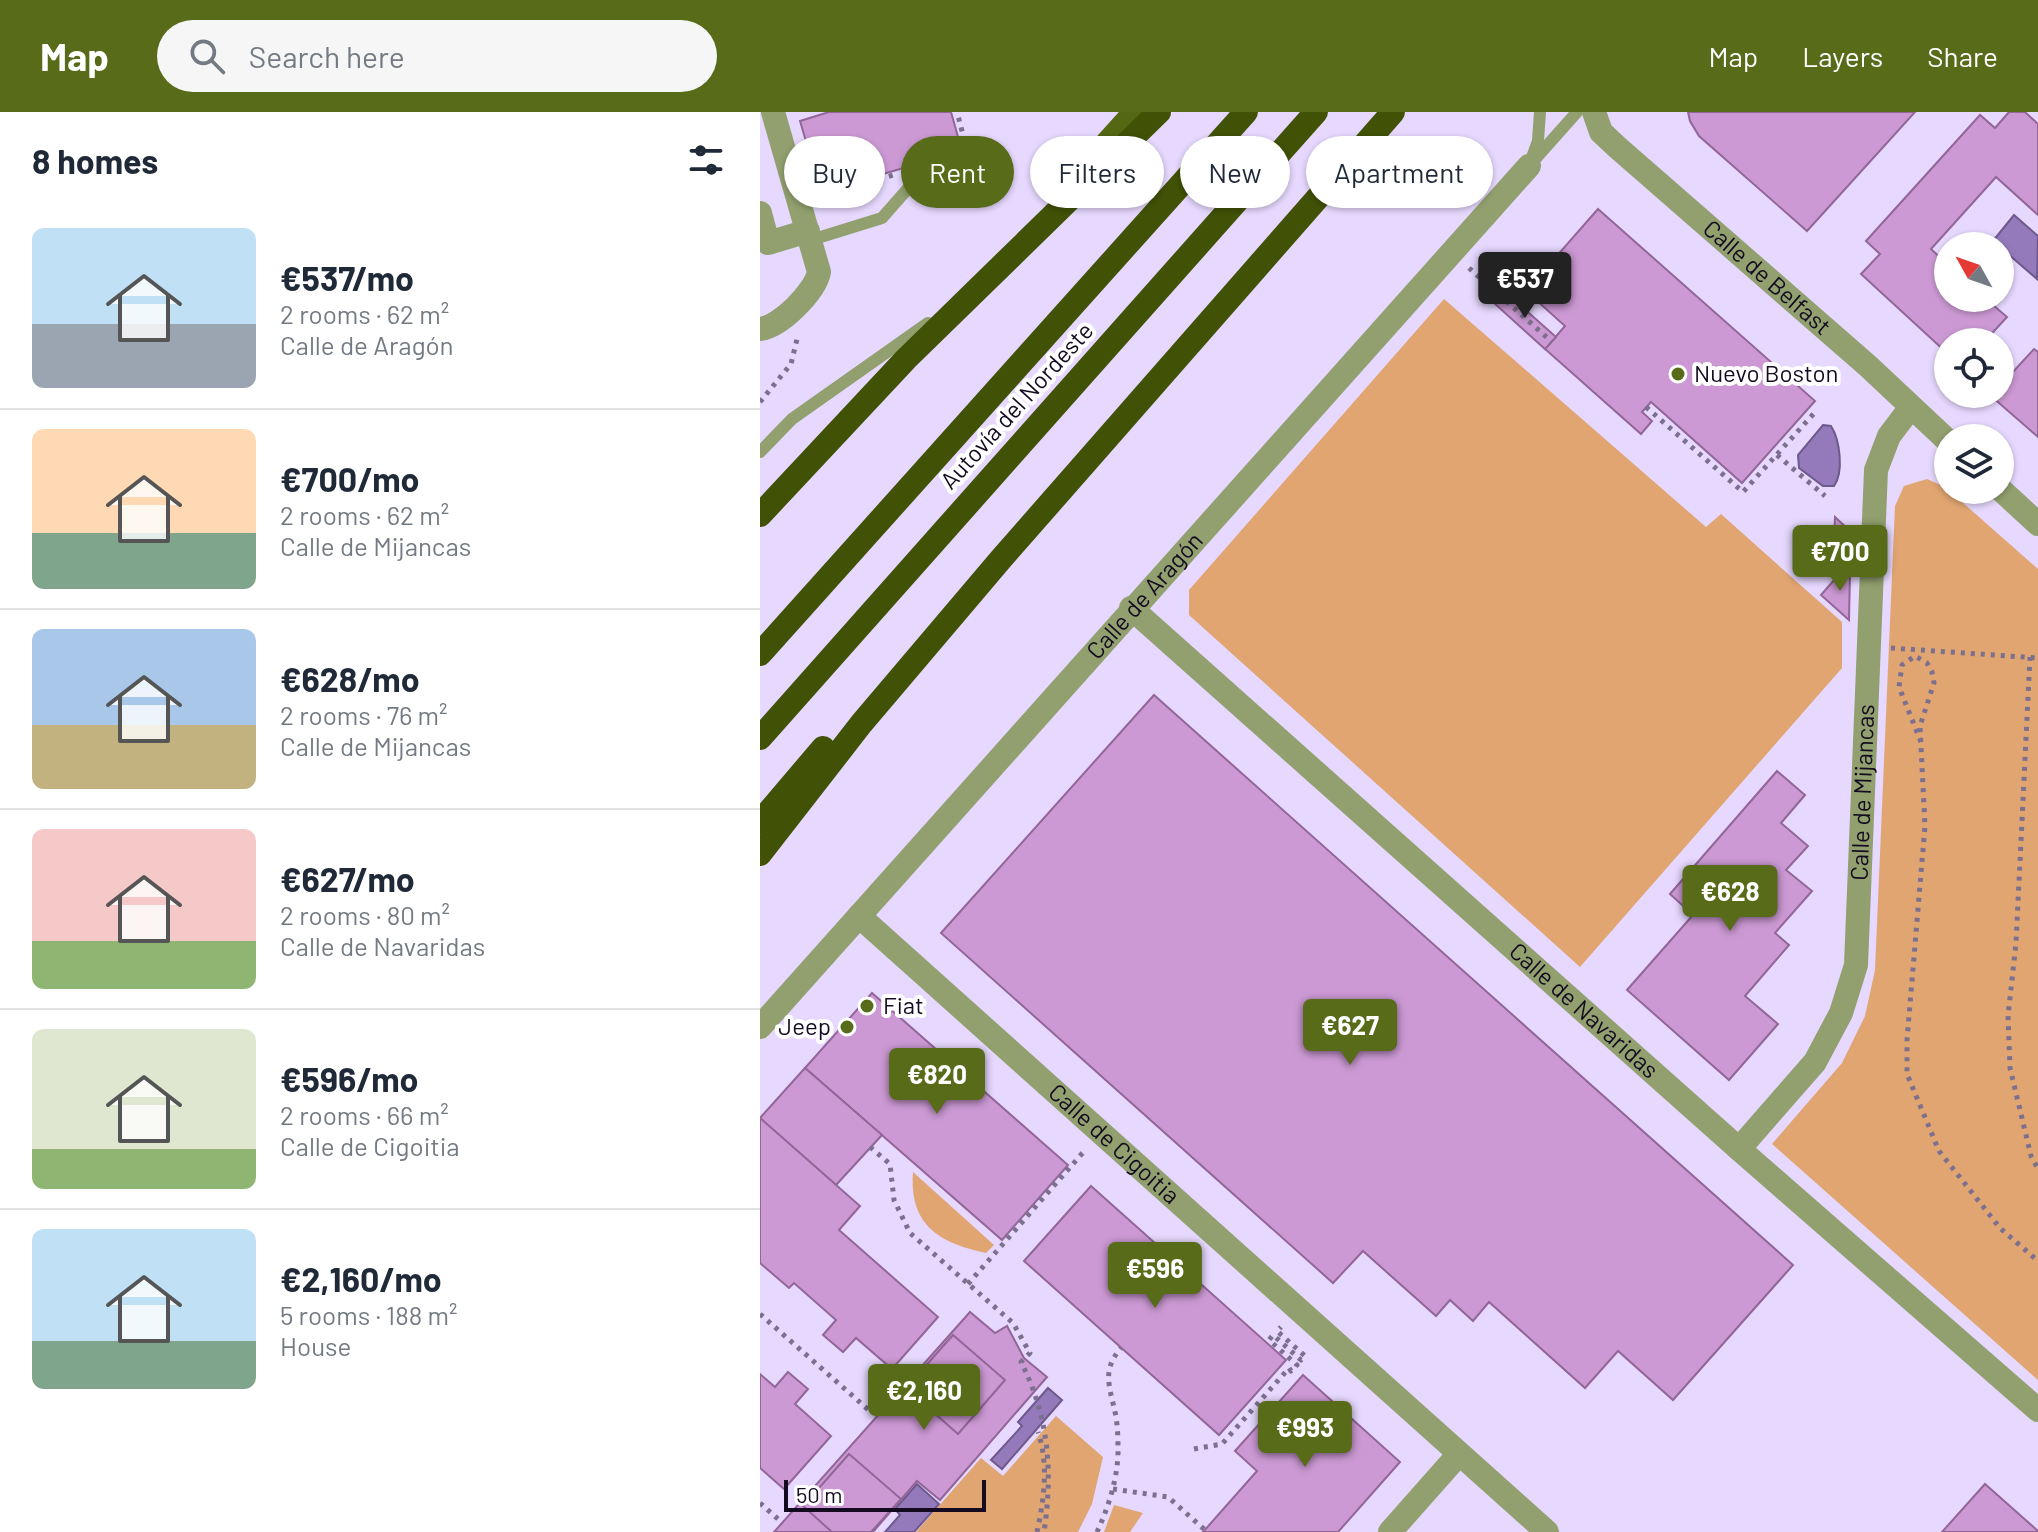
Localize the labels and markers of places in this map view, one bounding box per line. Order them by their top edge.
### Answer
pin: €537 [1478,252,1572,320]
place label: Nuevo Boston [1694,358,1838,387]
marker: Nuevo Boston [1669,365,1687,383]
pin: €700 [1793,525,1887,593]
pin: €628 [1683,865,1777,933]
place label: Fiat [883,990,924,1019]
marker: Fiat [858,997,876,1015]
pin: €627 [1303,999,1397,1067]
place label: Jeep [778,1011,831,1040]
marker: Jeep [838,1018,856,1036]
pin: €820 [890,1048,984,1116]
pin: €596 [1108,1242,1202,1310]
pin: €2,160 [859,1364,989,1432]
pin: €993 [1258,1401,1352,1469]

